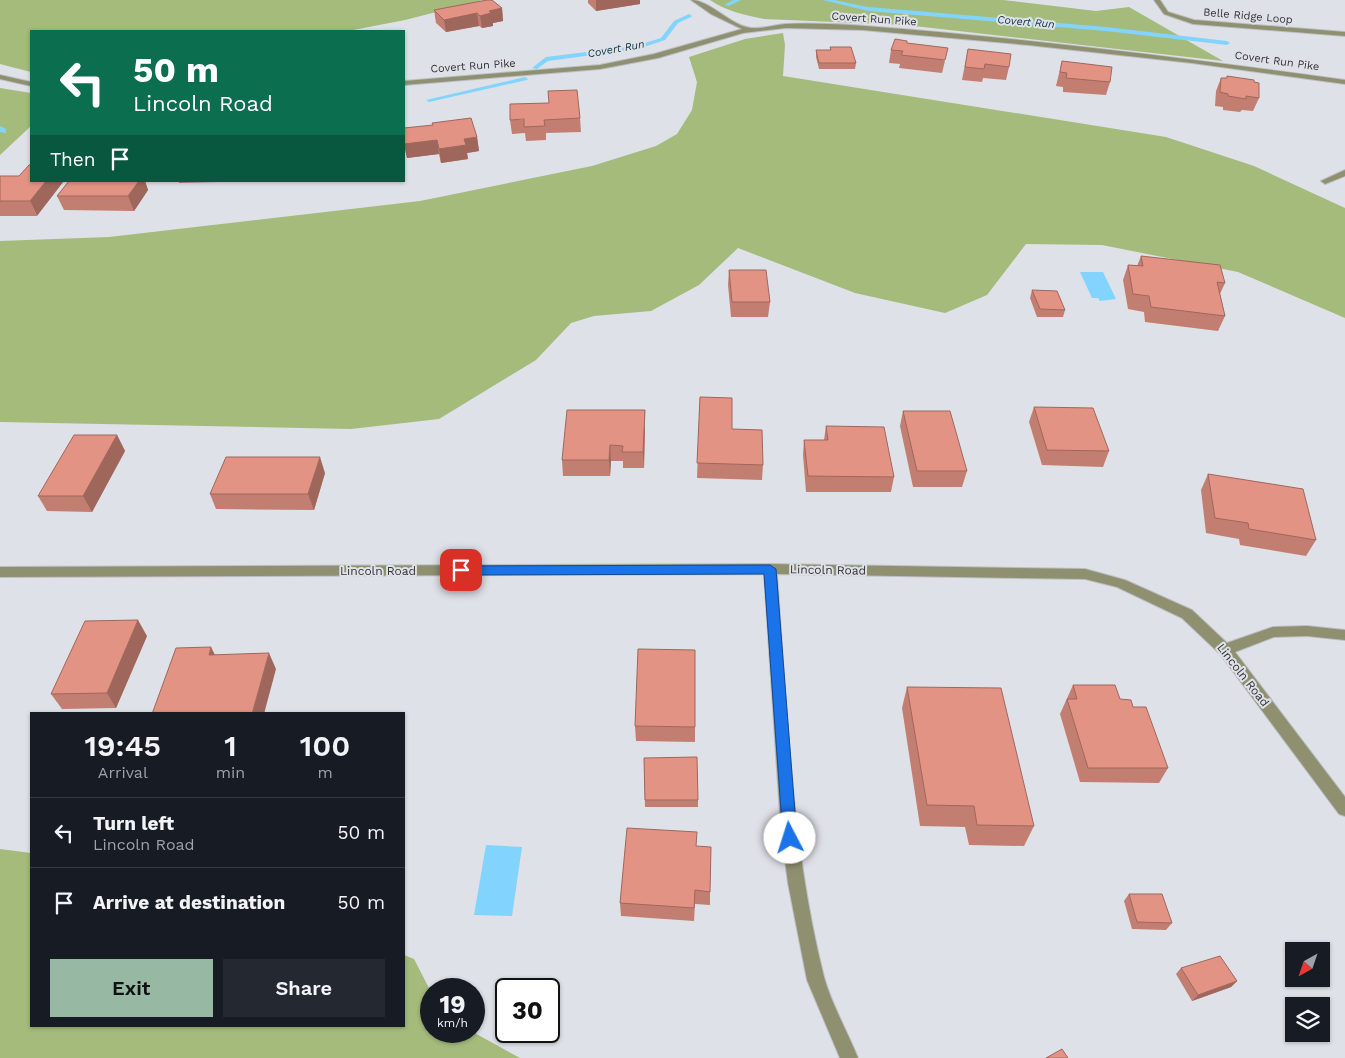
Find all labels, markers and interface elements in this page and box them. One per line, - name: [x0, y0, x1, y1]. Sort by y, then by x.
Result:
- street label: Belle Ridge Loop: [1203, 6, 1293, 26]
- street label: Covert Run Pike: [831, 10, 917, 28]
- water label: Covert Run: [997, 13, 1055, 31]
- water label: Covert Run: [586, 38, 646, 60]
- text: 50 m: [133, 49, 219, 91]
- street label: Covert Run Pike: [1234, 49, 1320, 73]
- icon: left: [50, 50, 115, 115]
- street label: Covert Run Pike: [430, 57, 516, 75]
- text: Lincoln Road: [133, 91, 273, 116]
- icon: arrive: [106, 145, 134, 173]
- text: Then: [50, 148, 96, 171]
- pin: [440, 549, 482, 591]
- icon: arrive: [447, 556, 475, 584]
- street label: Lincoln Road: [790, 562, 866, 578]
- street label: Lincoln Road: [340, 564, 416, 578]
- street label: Lincoln Road: [1214, 641, 1272, 709]
- text: 19:45: [85, 728, 161, 763]
- text: 1: [224, 728, 237, 763]
- text: 100: [300, 728, 350, 763]
- text: Arrival: [98, 763, 148, 782]
- text: min: [216, 763, 245, 782]
- text: m: [317, 763, 333, 782]
- position arrow: [763, 811, 815, 863]
- text: Turn left: [93, 812, 174, 835]
- icon: left: [50, 819, 78, 847]
- text: 50 m: [338, 821, 385, 844]
- text: Lincoln Road: [93, 835, 195, 854]
- icon: arrive: [50, 889, 78, 917]
- text: Arrive at destination: [93, 891, 285, 914]
- text: 50 m: [338, 891, 385, 914]
- north arrow: [1285, 942, 1330, 988]
- map controls: [1285, 942, 1330, 1042]
- button: Exit: [50, 959, 213, 1017]
- button: Share: [223, 959, 385, 1017]
- speed limit sign: 30: [495, 978, 560, 1043]
- text: 19: [439, 990, 466, 1019]
- button: layers: [1285, 997, 1330, 1042]
- text: km/h: [437, 1016, 468, 1030]

